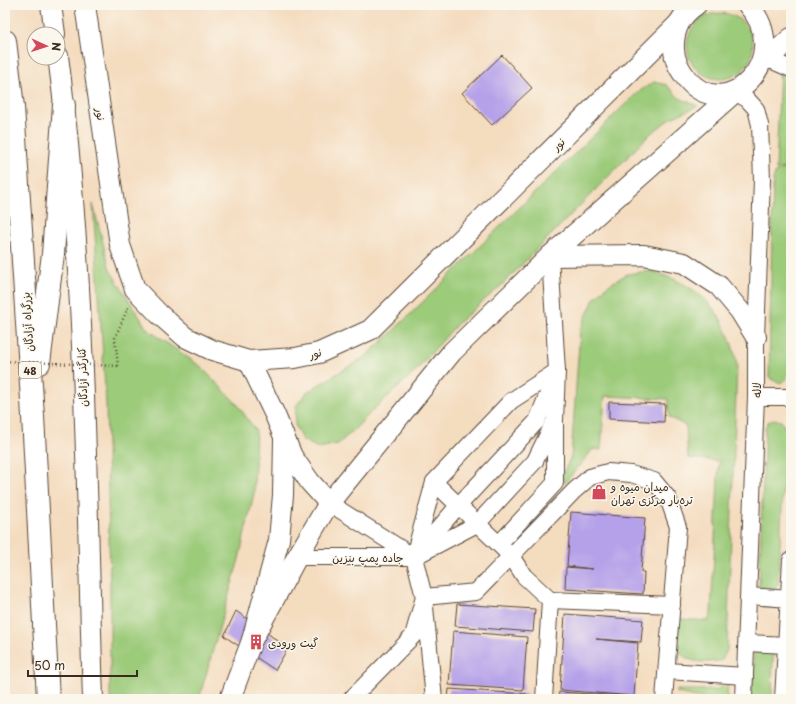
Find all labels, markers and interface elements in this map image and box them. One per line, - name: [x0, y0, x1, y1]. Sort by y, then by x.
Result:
- north arrow: [26, 26, 66, 66]
- text: N: [48, 42, 65, 52]
- street label: نور: [91, 105, 110, 122]
- street label: نور: [547, 133, 569, 155]
- street label: بزرگراه آزادگان: [16, 292, 38, 352]
- street label: نور: [305, 343, 324, 363]
- street label: کنارگذر آزادگان: [72, 347, 92, 407]
- road number: 48: [19, 362, 41, 378]
- street label: لاله: [748, 382, 765, 398]
- place label: میدان میوه و تره‌بار مرکزی تهران: [610, 478, 694, 508]
- shop icon: میدان میوه و تره‌بار مرکزی تهران: [590, 483, 608, 501]
- street label: جاده پمپ بنزین: [332, 549, 404, 566]
- building icon: گیت ورودی: [247, 633, 265, 651]
- place label: گیت ورودی: [268, 634, 318, 651]
- scale bar: [28, 652, 137, 678]
- text: 50 m: [34, 656, 65, 674]

